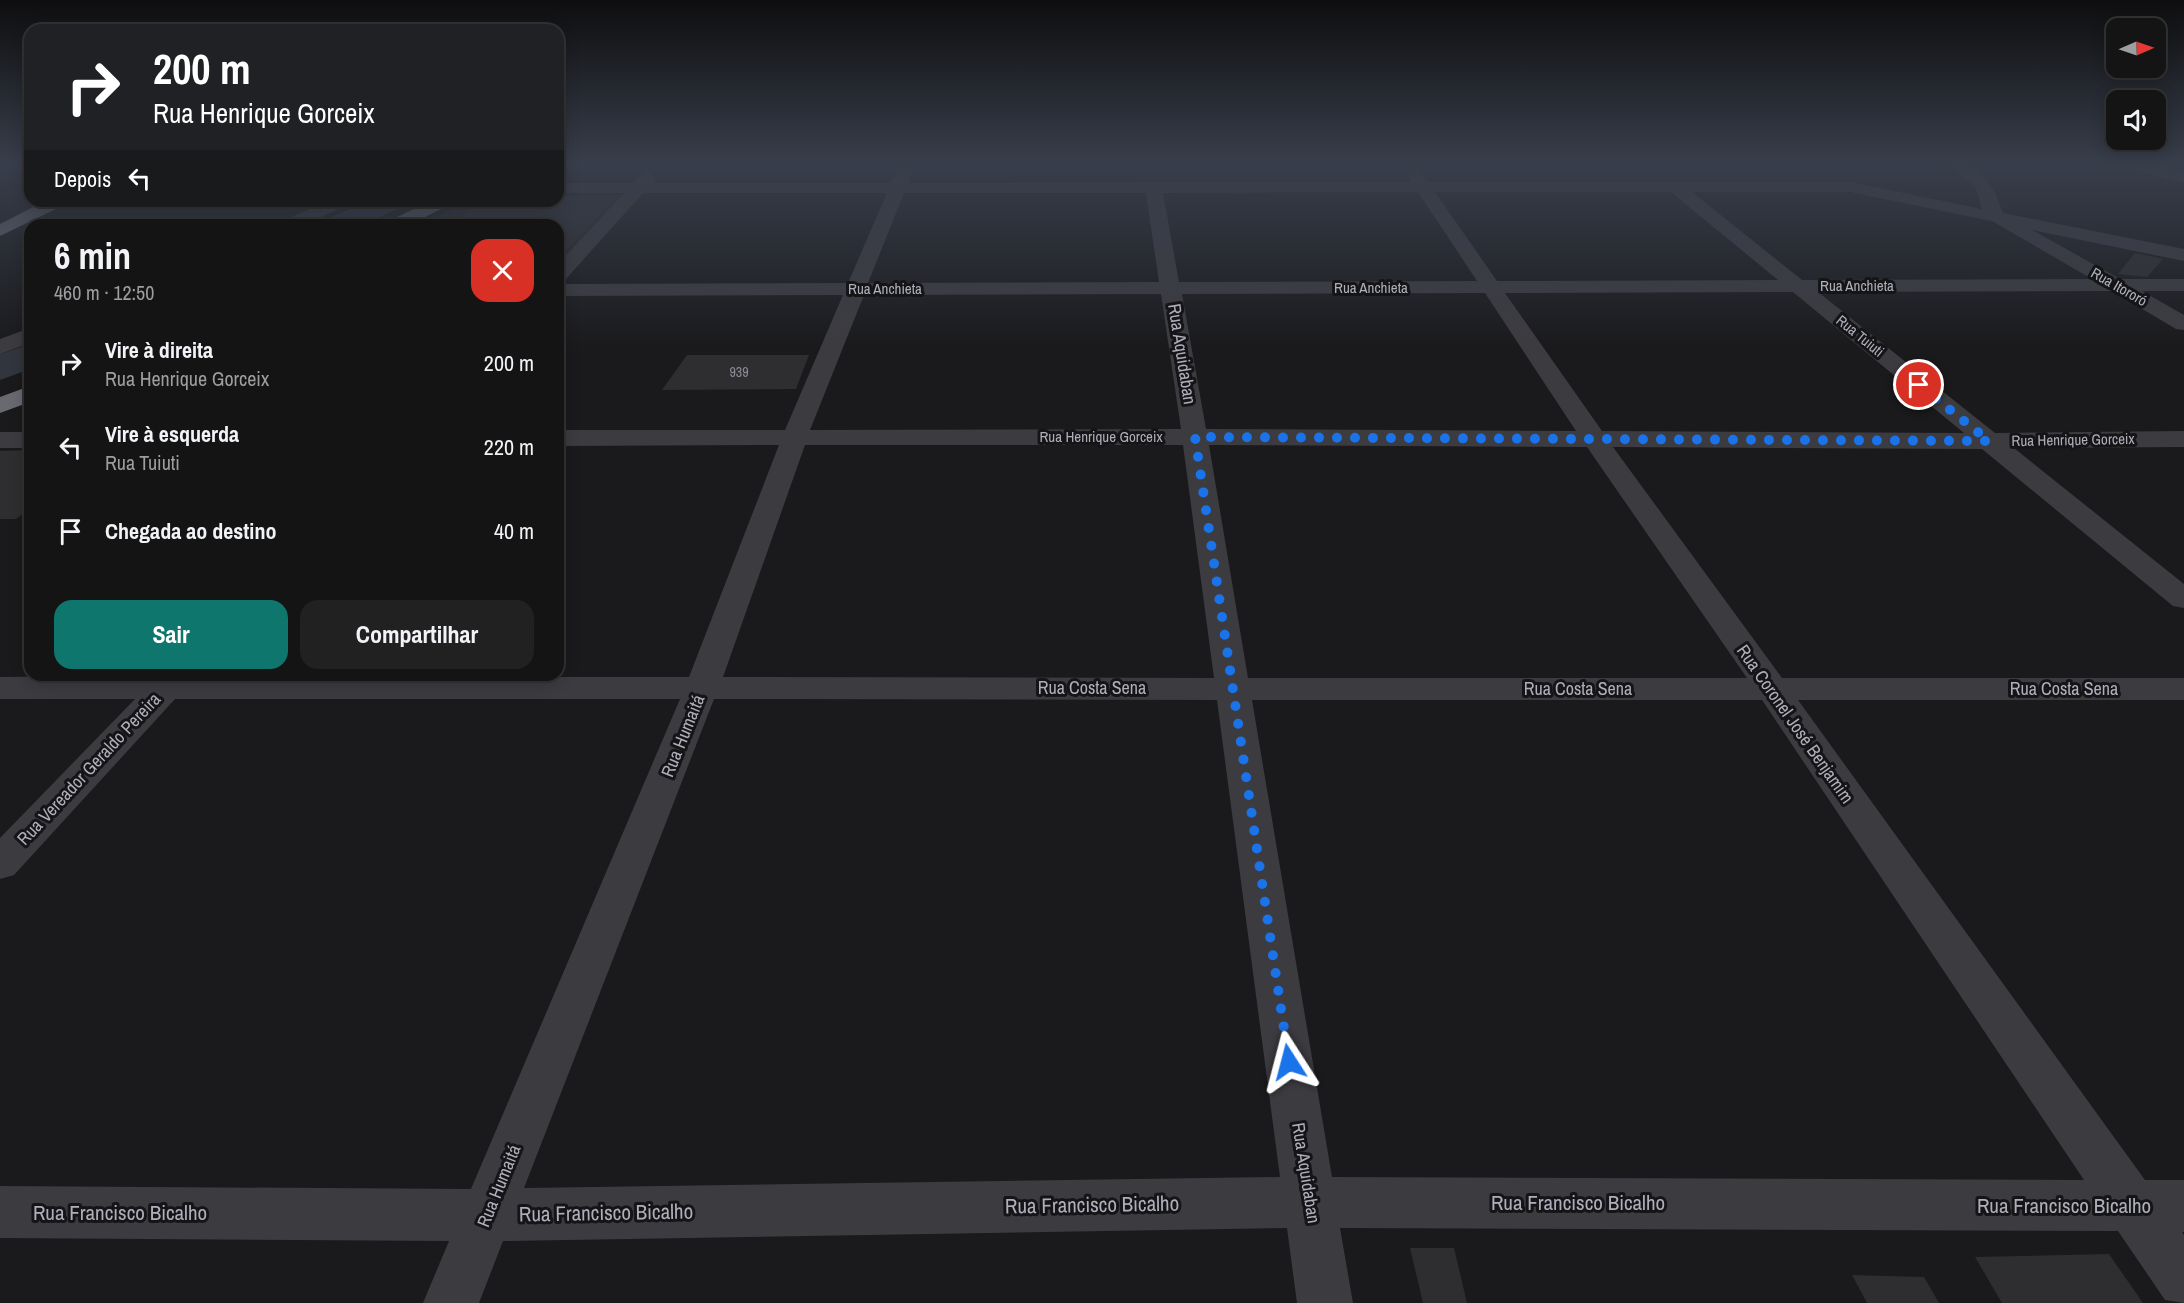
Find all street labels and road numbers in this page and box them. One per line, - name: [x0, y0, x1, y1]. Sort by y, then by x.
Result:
- street label: Rua Itororó: [2087, 262, 2151, 311]
- street label: Rua Anchieta: [1820, 275, 1894, 296]
- street label: Rua Anchieta: [1334, 277, 1408, 298]
- street label: Rua Anchieta: [848, 278, 922, 299]
- street label: Rua Aquidaban: [1162, 302, 1203, 406]
- street label: Rua Tuiuti: [1832, 310, 1889, 361]
- street label: Rua Henrique Gorceix: [1039, 426, 1163, 447]
- street label: Rua Henrique Gorceix: [2011, 428, 2136, 451]
- street label: Rua Coronel José Benjamim: [1731, 639, 1860, 808]
- street label: Rua Costa Sena: [1038, 675, 1146, 700]
- street label: Rua Costa Sena: [1524, 676, 1632, 701]
- street label: Rua Costa Sena: [2010, 676, 2118, 701]
- street label: Rua Vereador Geraldo Pereira: [11, 687, 166, 850]
- street label: Rua Humaitá: [655, 691, 710, 781]
- street label: Rua Aquidaban: [1286, 1121, 1327, 1225]
- street label: Rua Humaitá: [471, 1141, 526, 1231]
- street label: Rua Francisco Bicalho: [1005, 1188, 1179, 1221]
- street label: Rua Francisco Bicalho: [1491, 1188, 1665, 1217]
- street label: Rua Francisco Bicalho: [1977, 1191, 2151, 1220]
- street label: Rua Francisco Bicalho: [519, 1196, 693, 1229]
- street label: Rua Francisco Bicalho: [33, 1198, 207, 1227]

